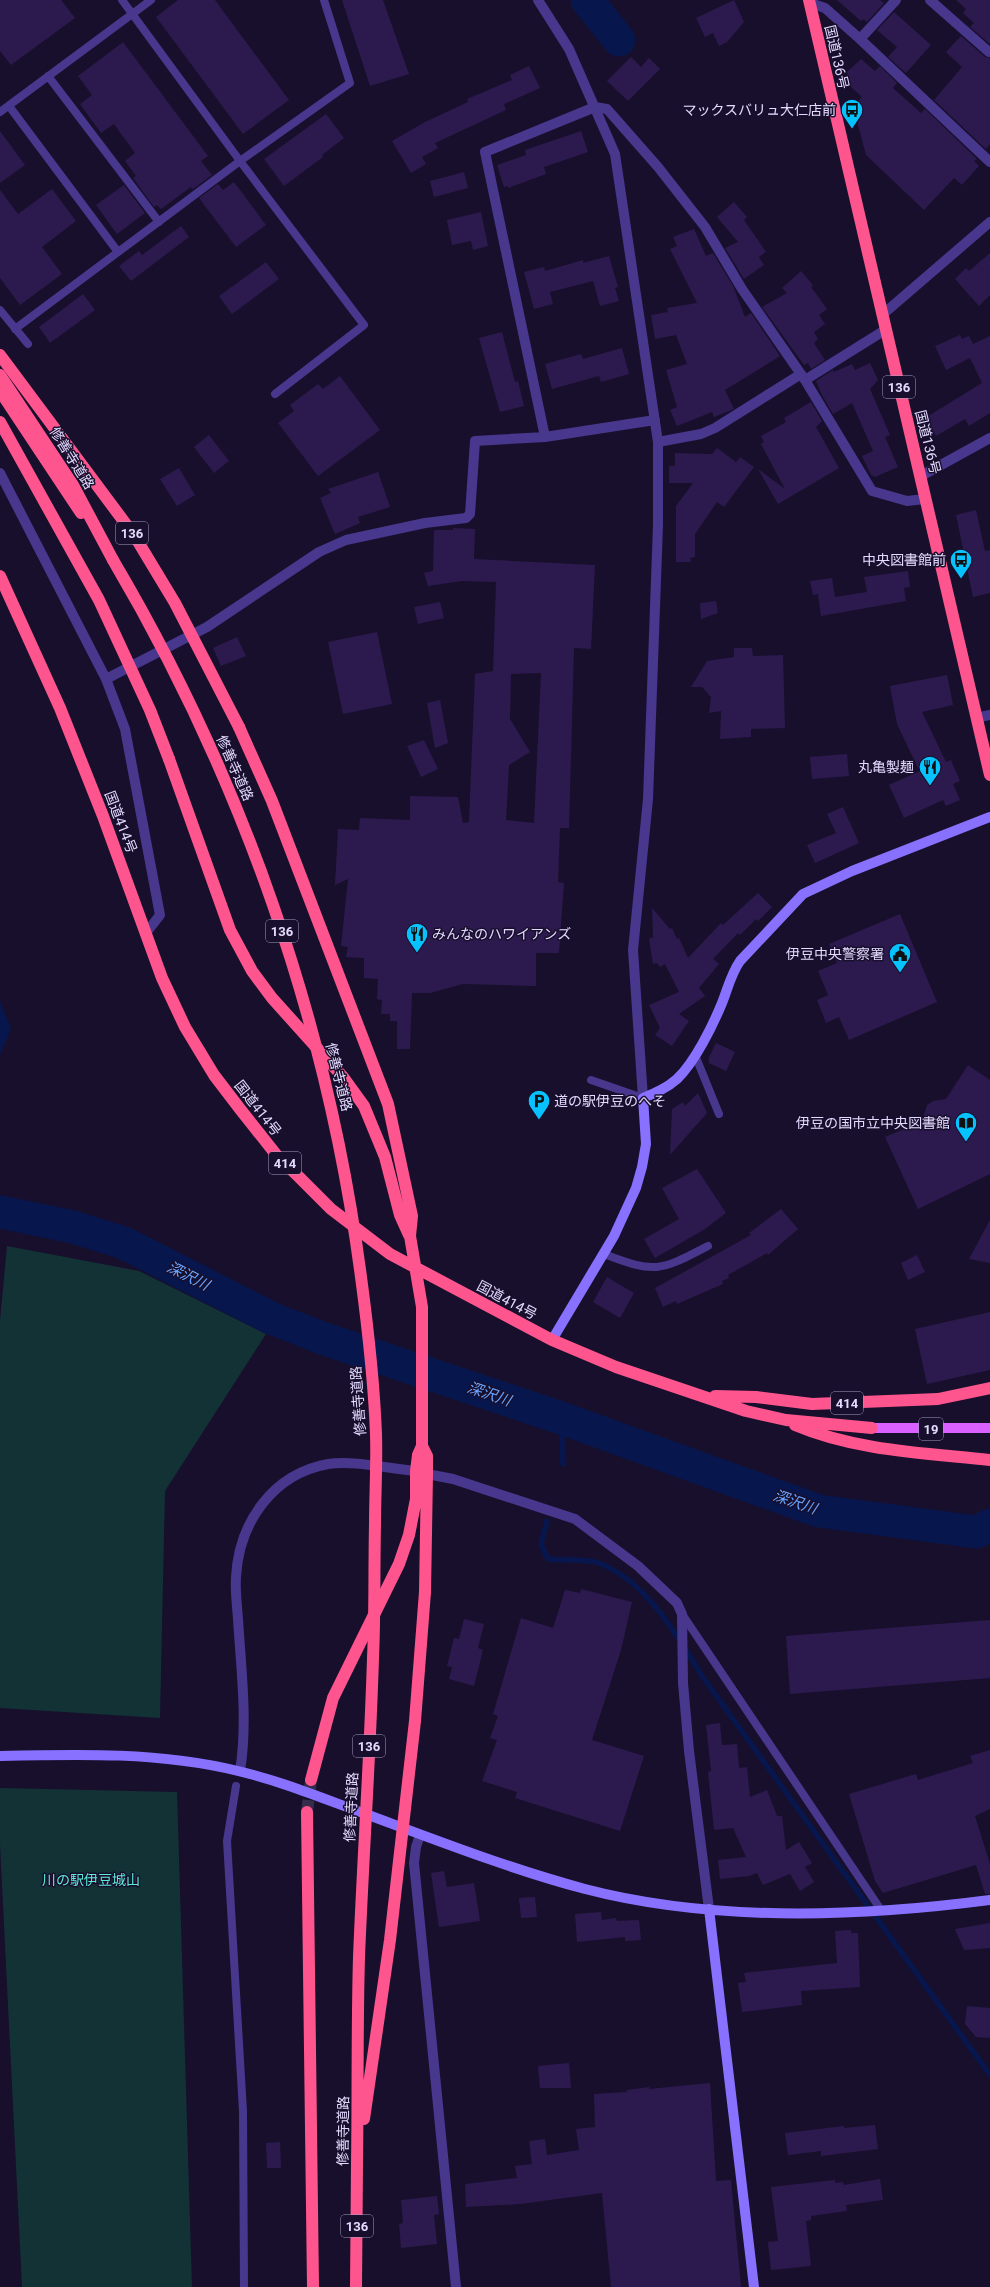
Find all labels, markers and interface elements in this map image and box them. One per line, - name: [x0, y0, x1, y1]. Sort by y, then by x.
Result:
- street label: 国道136号: [822, 23, 852, 91]
- bus stop icon: マックスバリュ大仁店前: [839, 97, 865, 130]
- place label: マックスバリュ大仁店前: [682, 102, 836, 118]
- road number: 136: [883, 376, 915, 398]
- street label: 国道136号: [912, 408, 944, 476]
- street label: 修善寺道路: [47, 424, 97, 492]
- road number: 136: [116, 522, 148, 544]
- bus stop icon: 中央図書館前: [948, 547, 974, 580]
- place label: 中央図書館前: [862, 552, 946, 568]
- street label: 修善寺道路: [213, 733, 257, 803]
- restaurant icon: 丸亀製麺: [917, 754, 943, 787]
- place label: 丸亀製麺: [858, 759, 914, 775]
- street label: 国道414号: [102, 789, 140, 855]
- road number: 136: [266, 920, 298, 942]
- restaurant icon: みんなのハワイアンズ: [404, 921, 430, 954]
- place label: みんなのハワイアンズ: [432, 926, 571, 942]
- public building icon: 伊豆中央警察署: [887, 941, 913, 974]
- place label: 伊豆中央警察署: [786, 946, 884, 962]
- street label: 修善寺道路: [323, 1041, 355, 1113]
- street label: 国道414号: [231, 1077, 285, 1139]
- parking icon: 道の駅伊豆のへそ: [526, 1088, 552, 1121]
- place label: 道の駅伊豆のへそ: [554, 1093, 666, 1109]
- library icon: 伊豆の国市立中央図書館: [953, 1110, 979, 1143]
- place label: 伊豆の国市立中央図書館: [796, 1115, 950, 1131]
- road number: 414: [269, 1152, 301, 1174]
- water label: 深沢川: [164, 1258, 214, 1295]
- street label: 国道414号: [474, 1278, 540, 1322]
- street label: 修善寺道路: [348, 1366, 368, 1436]
- water label: 深沢川: [465, 1378, 515, 1410]
- road number: 414: [831, 1392, 863, 1414]
- road number: 19: [919, 1418, 943, 1440]
- water label: 深沢川: [771, 1486, 821, 1518]
- road number: 136: [353, 1735, 385, 1757]
- street label: 修善寺道路: [341, 1772, 361, 1842]
- park label: 川の駅伊豆城山: [42, 1872, 140, 1888]
- street label: 修善寺道路: [334, 2096, 352, 2166]
- road number: 136: [341, 2215, 373, 2237]

